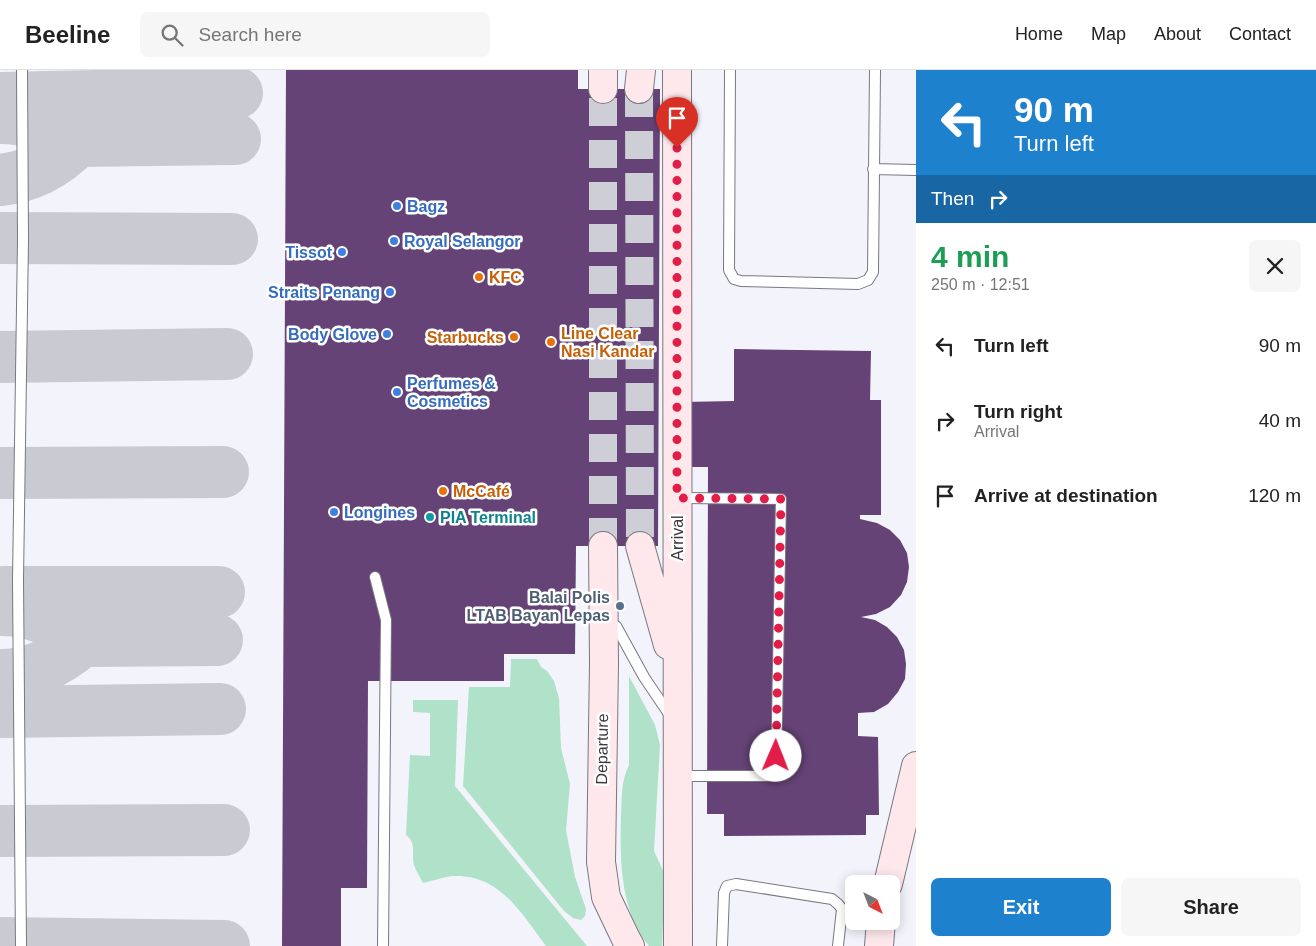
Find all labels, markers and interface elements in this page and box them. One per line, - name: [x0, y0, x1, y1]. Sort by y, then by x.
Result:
- search box: [140, 12, 490, 57]
- text: Beeline: [25, 21, 110, 48]
- icon: search: [158, 21, 186, 49]
- text: Search here: [198, 24, 302, 45]
- text: Home: [1015, 24, 1063, 44]
- text: Map: [1091, 24, 1126, 44]
- text: About: [1154, 24, 1201, 44]
- text: Contact: [1229, 24, 1291, 44]
- icon: left: [931, 90, 996, 155]
- text: 90 m: [1014, 90, 1094, 129]
- pin: [656, 97, 698, 148]
- icon: arrive: [663, 104, 691, 132]
- text: Turn left: [1014, 131, 1094, 156]
- icon: right: [984, 185, 1012, 213]
- text: Then: [931, 188, 974, 209]
- place label: Bagz: [407, 198, 445, 215]
- marker: Bagz: [391, 200, 403, 212]
- place label: Royal Selangor: [404, 233, 520, 250]
- marker: Royal Selangor: [388, 235, 400, 247]
- text: 4 min: [931, 240, 1009, 273]
- button: close: [1249, 240, 1301, 292]
- place label: Tissot: [285, 244, 333, 261]
- marker: Tissot: [336, 246, 348, 258]
- place label: KFC: [489, 269, 522, 286]
- marker: KFC: [473, 271, 485, 283]
- text: 250 m · 12:51: [931, 276, 1030, 293]
- place label: Straits Penang: [268, 284, 380, 301]
- marker: Straits Penang: [384, 286, 396, 298]
- place label: Line Clear Nasi Kandar: [561, 325, 654, 360]
- place label: Body Glove: [288, 326, 377, 343]
- marker: Body Glove: [381, 328, 393, 340]
- place label: Starbucks: [427, 329, 504, 346]
- marker: Starbucks: [508, 331, 520, 343]
- icon: left: [931, 332, 959, 360]
- text: Turn left: [974, 335, 1049, 356]
- text: 90 m: [1259, 335, 1301, 356]
- marker: Line Clear Nasi Kandar: [545, 336, 557, 348]
- place label: Perfumes & Cosmetics: [407, 375, 496, 410]
- marker: Perfumes & Cosmetics: [391, 386, 403, 398]
- text: Turn right: [974, 401, 1062, 422]
- icon: right: [931, 407, 959, 435]
- text: 40 m: [1259, 410, 1301, 431]
- text: Arrival: [974, 423, 1019, 440]
- icon: arrive: [931, 482, 959, 510]
- place label: McCafé: [453, 483, 510, 500]
- marker: McCafé: [437, 485, 449, 497]
- text: Arrive at destination: [974, 485, 1158, 506]
- text: 120 m: [1248, 485, 1301, 506]
- place label: Longines: [344, 504, 415, 521]
- marker: Longines: [328, 506, 340, 518]
- place label: PIA Terminal: [440, 509, 536, 526]
- marker: PIA Terminal: [424, 511, 436, 523]
- street label: Arrival: [669, 515, 686, 561]
- place label: Balai Polis LTAB Bayan Lepas: [467, 589, 610, 624]
- marker: Balai Polis LTAB Bayan Lepas: [614, 600, 626, 612]
- street label: Departure: [593, 713, 611, 785]
- position arrow: [749, 729, 801, 781]
- north arrow: [845, 875, 900, 930]
- map controls: [845, 875, 900, 930]
- button: Exit: [931, 878, 1111, 936]
- button: Share: [1121, 878, 1301, 936]

